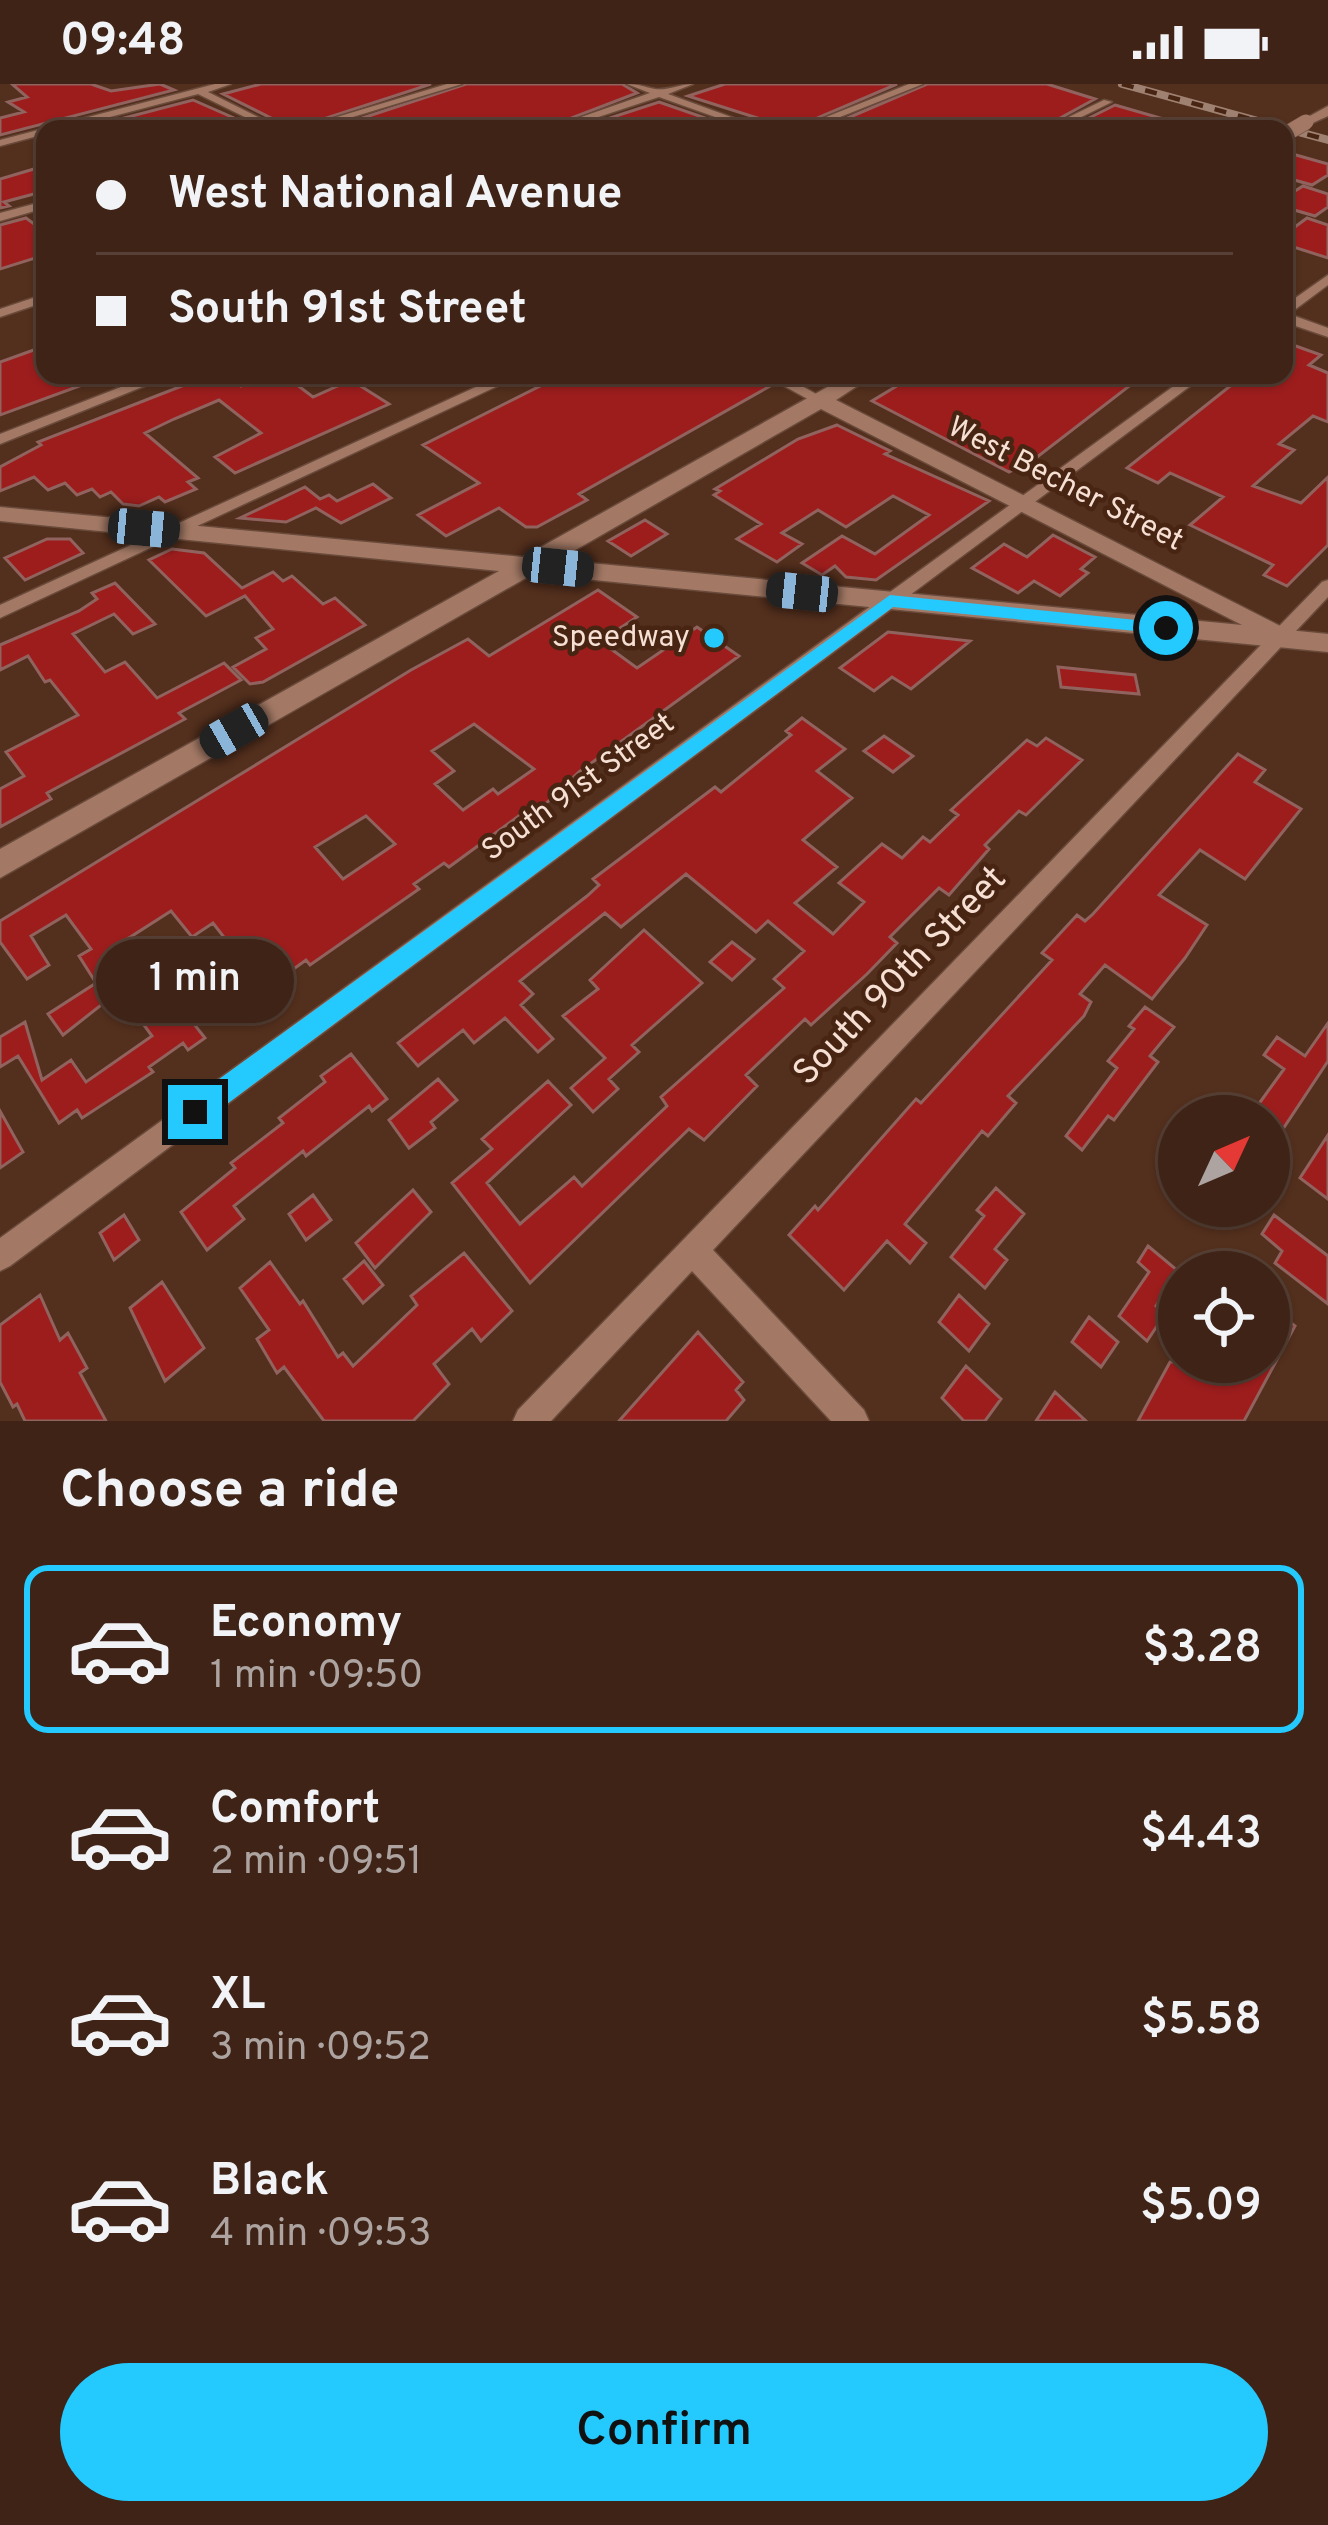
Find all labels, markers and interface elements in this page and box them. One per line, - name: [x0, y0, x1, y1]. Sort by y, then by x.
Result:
- text: 09:48: [60, 14, 185, 71]
- text: West National Avenue: [168, 167, 622, 224]
- text: South 91st Street: [168, 282, 527, 339]
- street label: West Becher Street: [941, 410, 1189, 560]
- car: [107, 507, 181, 549]
- car: [520, 545, 596, 589]
- car: [764, 570, 840, 614]
- route start: [1139, 601, 1193, 655]
- place label: Speedway: [552, 620, 690, 657]
- marker: Speedway: [701, 625, 727, 651]
- car: [194, 697, 274, 765]
- street label: South 91st Street: [475, 706, 683, 870]
- street label: South 90th Street: [784, 857, 1018, 1097]
- callout: 1 min: [96, 938, 294, 1022]
- text: 1 min: [149, 956, 241, 1005]
- route end: [168, 1085, 222, 1139]
- north arrow: [1158, 1095, 1290, 1227]
- map controls: [1158, 1095, 1290, 1383]
- button: locate: [1158, 1251, 1290, 1383]
- text: Choose a ride: [60, 1458, 400, 1527]
- icon: car: [66, 1595, 174, 1703]
- text: Economy: [210, 1596, 402, 1653]
- text: $3.28: [1143, 1621, 1262, 1678]
- text: 1 min · 09:50: [210, 1653, 423, 1702]
- icon: car: [66, 1781, 174, 1889]
- text: Comfort: [210, 1782, 380, 1839]
- text: $4.43: [1140, 1807, 1262, 1864]
- text: 2 min · 09:51: [210, 1839, 422, 1888]
- icon: car: [66, 1967, 174, 2075]
- text: XL: [210, 1968, 265, 2025]
- text: $5.58: [1141, 1993, 1262, 2050]
- text: 3 min · 09:52: [210, 2025, 431, 2074]
- icon: car: [66, 2153, 174, 2261]
- text: Black: [210, 2154, 329, 2211]
- text: $5.09: [1140, 2179, 1262, 2236]
- text: 4 min · 09:53: [210, 2211, 431, 2260]
- button: Confirm: [60, 2363, 1268, 2501]

